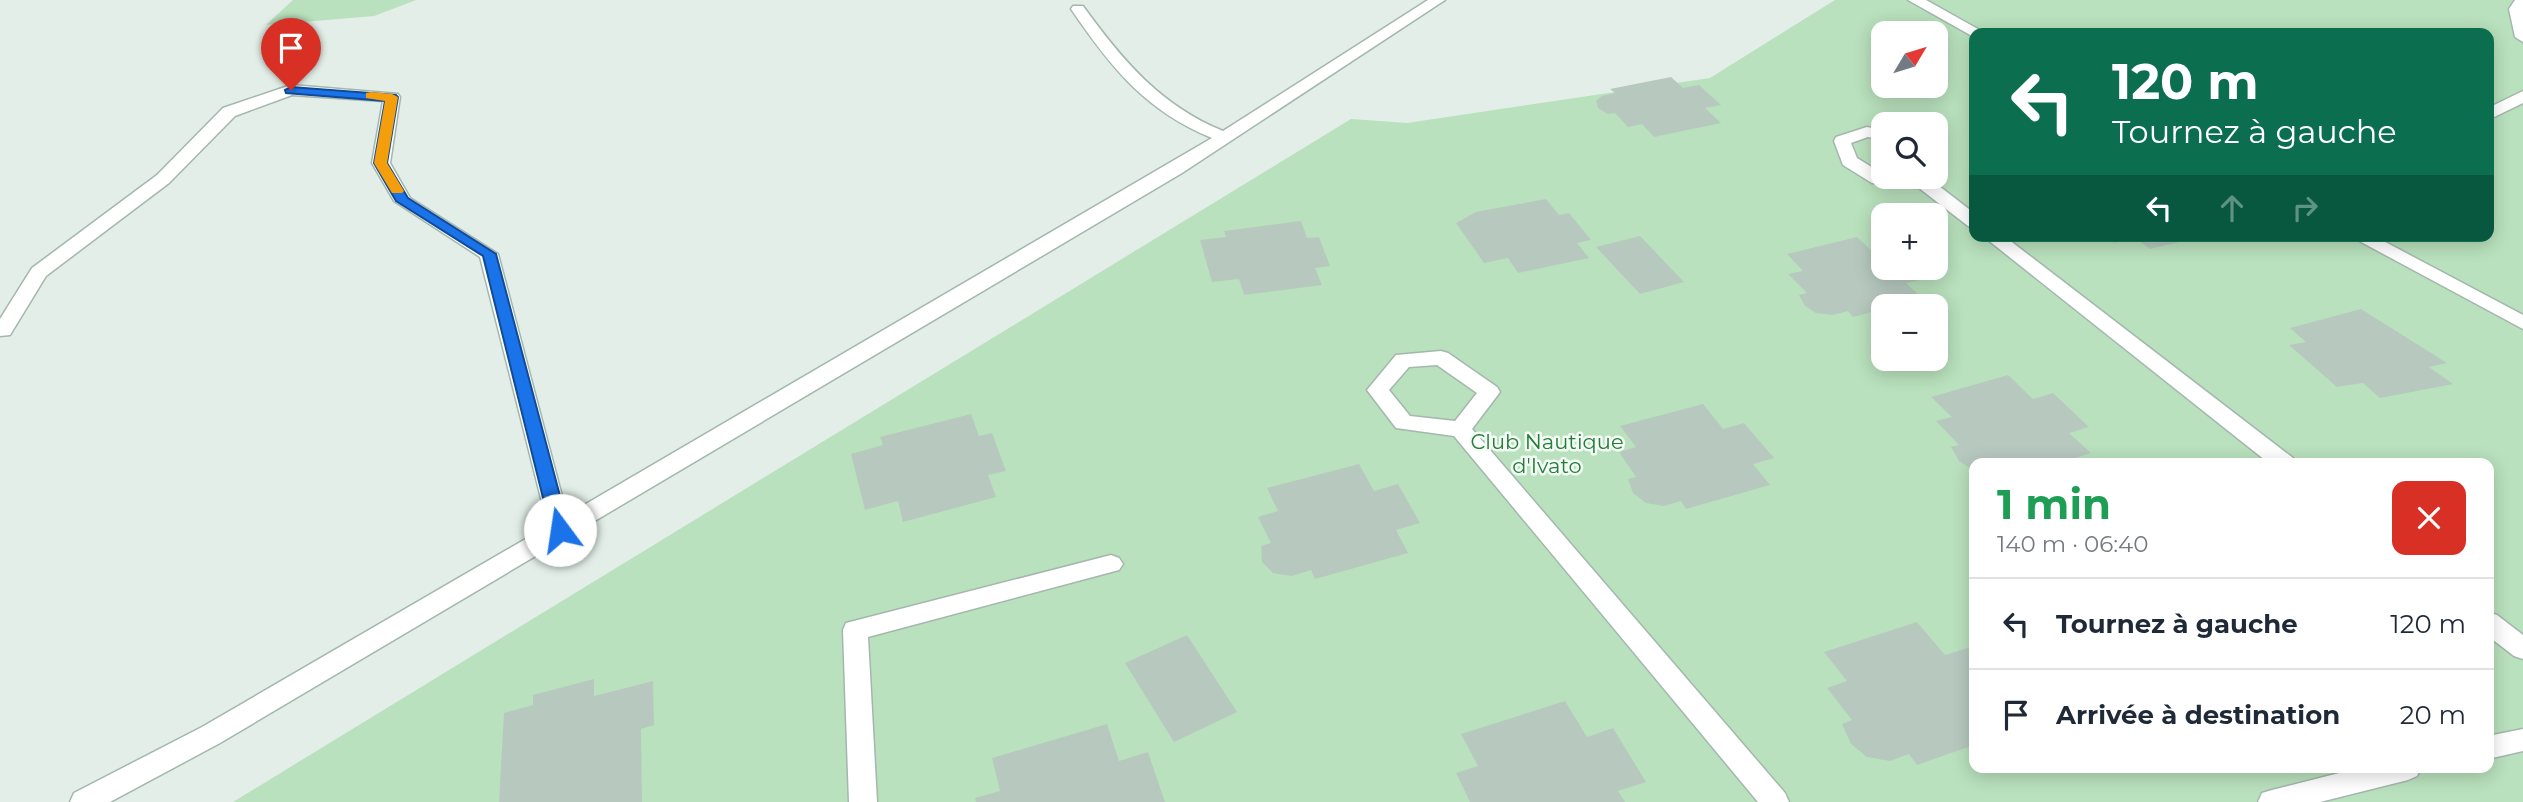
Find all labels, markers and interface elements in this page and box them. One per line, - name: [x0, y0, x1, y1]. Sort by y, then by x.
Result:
- pin: [261, 18, 321, 90]
- north arrow: [1871, 21, 1948, 98]
- map controls: [1871, 21, 1948, 371]
- icon: arrive: [272, 29, 310, 67]
- text: 120 m: [2112, 52, 2259, 111]
- icon: left: [1997, 56, 2088, 147]
- button: search: [1871, 112, 1948, 189]
- text: Tournez à gauche: [2112, 112, 2397, 151]
- icon: left: [2140, 189, 2178, 227]
- icon: ahead: [2213, 189, 2251, 227]
- icon: right: [2286, 189, 2324, 227]
- button: +: [1871, 203, 1948, 280]
- button: −: [1871, 294, 1948, 371]
- park label: Club Nautique d'Ivato: [1470, 429, 1624, 478]
- text: 1 min: [1997, 478, 2111, 530]
- button: close: [2392, 481, 2466, 555]
- position arrow: [523, 493, 597, 567]
- text: 140 m · 06:40: [1997, 530, 2149, 558]
- icon: left: [1997, 605, 2035, 643]
- text: Tournez à gauche: [2056, 608, 2298, 640]
- text: 120 m: [2390, 608, 2466, 640]
- icon: arrive: [1997, 696, 2035, 734]
- text: Arrivée à destination: [2056, 699, 2340, 731]
- text: 20 m: [2400, 699, 2466, 731]

